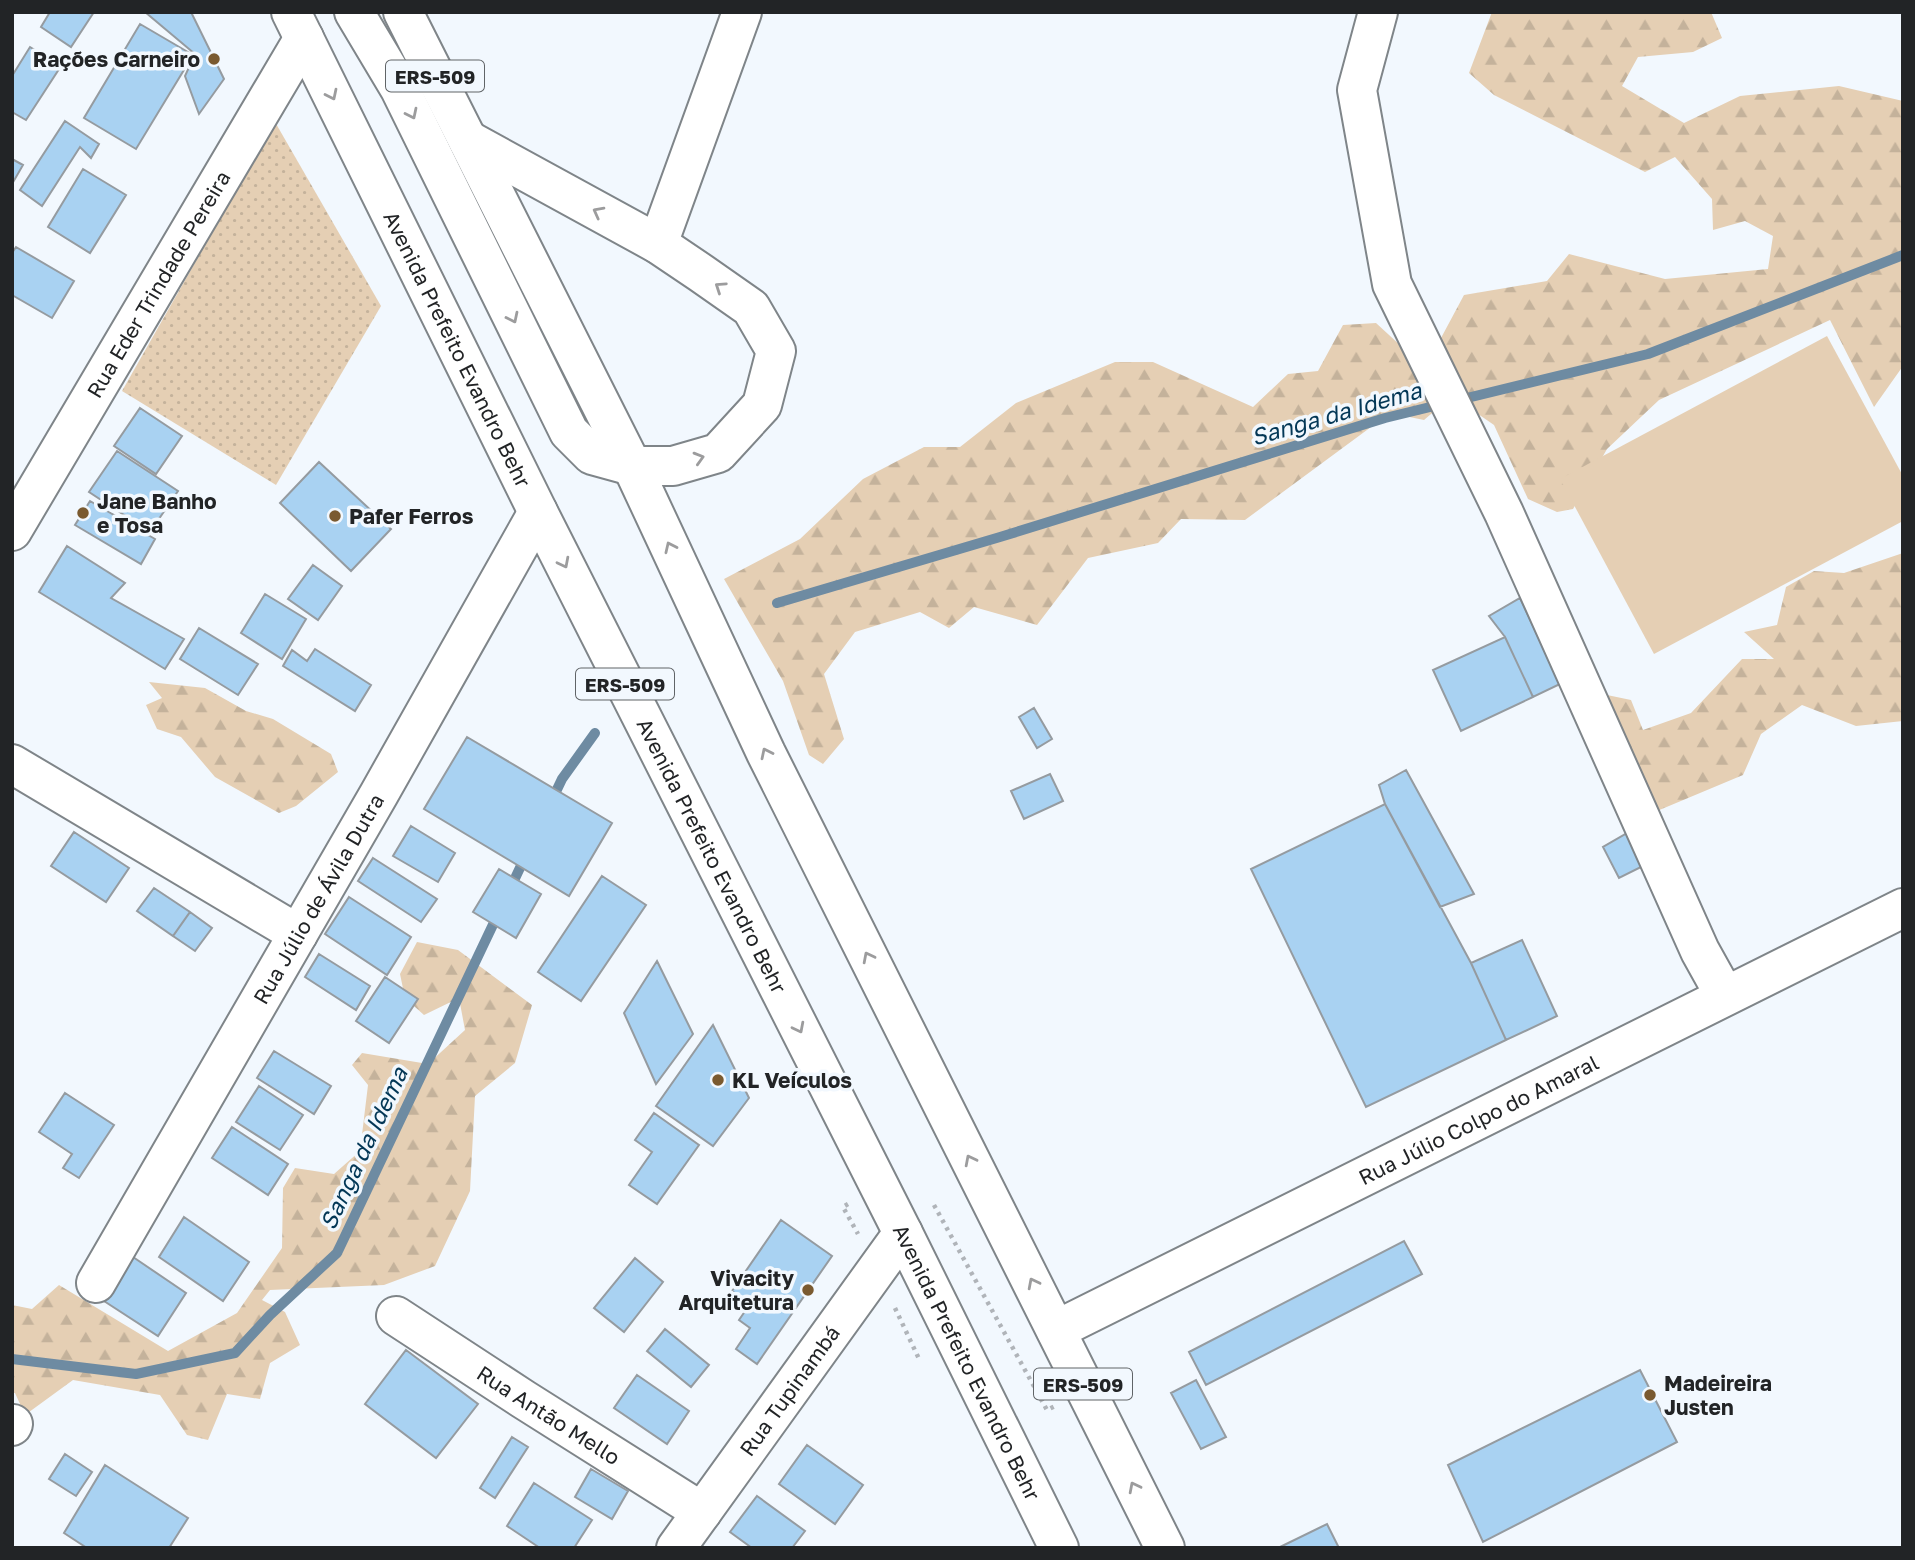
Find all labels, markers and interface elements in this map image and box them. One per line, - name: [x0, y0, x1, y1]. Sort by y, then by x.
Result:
- place label: Rações Carneiro: [33, 46, 200, 72]
- marker: Rações Carneiro: [206, 51, 222, 67]
- road number: ERS-509: [386, 60, 484, 92]
- one-way arrow: [324, 88, 338, 100]
- one-way arrow: [404, 107, 418, 119]
- street label: Rua Eder Trindade Pereira: [81, 166, 236, 402]
- street label: Avenida Prefeito Evandro Behr: [378, 207, 537, 492]
- one-way arrow: [592, 207, 605, 220]
- one-way arrow: [715, 282, 728, 295]
- one-way arrow: [504, 311, 518, 323]
- water label: Sanga da Idema: [1248, 375, 1425, 451]
- one-way arrow: [693, 452, 705, 467]
- place label: Jane Banho e Tosa: [97, 488, 217, 538]
- place label: Pafer Ferros: [349, 503, 474, 529]
- marker: Jane Banho e Tosa: [75, 505, 91, 521]
- marker: Pafer Ferros: [327, 508, 343, 524]
- one-way arrow: [664, 542, 678, 554]
- one-way arrow: [555, 555, 569, 568]
- road number: ERS-509: [576, 668, 674, 699]
- street label: Avenida Prefeito Evandro Behr: [632, 714, 793, 998]
- one-way arrow: [761, 748, 775, 760]
- street label: Rua Júlio de Ávila Dutra: [247, 789, 389, 1008]
- one-way arrow: [863, 952, 877, 964]
- one-way arrow: [791, 1021, 805, 1033]
- street label: Rua Júlio Colpo do Amaral: [1354, 1049, 1603, 1190]
- water label: Sanga da Idema: [313, 1062, 413, 1234]
- place label: KL Veículos: [732, 1067, 852, 1093]
- marker: KL Veículos: [710, 1072, 726, 1088]
- one-way arrow: [965, 1155, 979, 1167]
- street label: Avenida Prefeito Evandro Behr: [888, 1220, 1046, 1505]
- place label: Vivacity Arquitetura: [678, 1265, 794, 1315]
- one-way arrow: [1027, 1278, 1041, 1290]
- marker: Vivacity Arquitetura: [800, 1282, 816, 1298]
- street label: Rua Tupinambá: [734, 1320, 845, 1461]
- street label: Rua Antão Mello: [472, 1360, 625, 1470]
- road number: ERS-509: [1034, 1368, 1132, 1400]
- place label: Madeireira Justen: [1664, 1370, 1772, 1420]
- marker: Madeireira Justen: [1642, 1387, 1658, 1403]
- one-way arrow: [1129, 1482, 1143, 1494]

